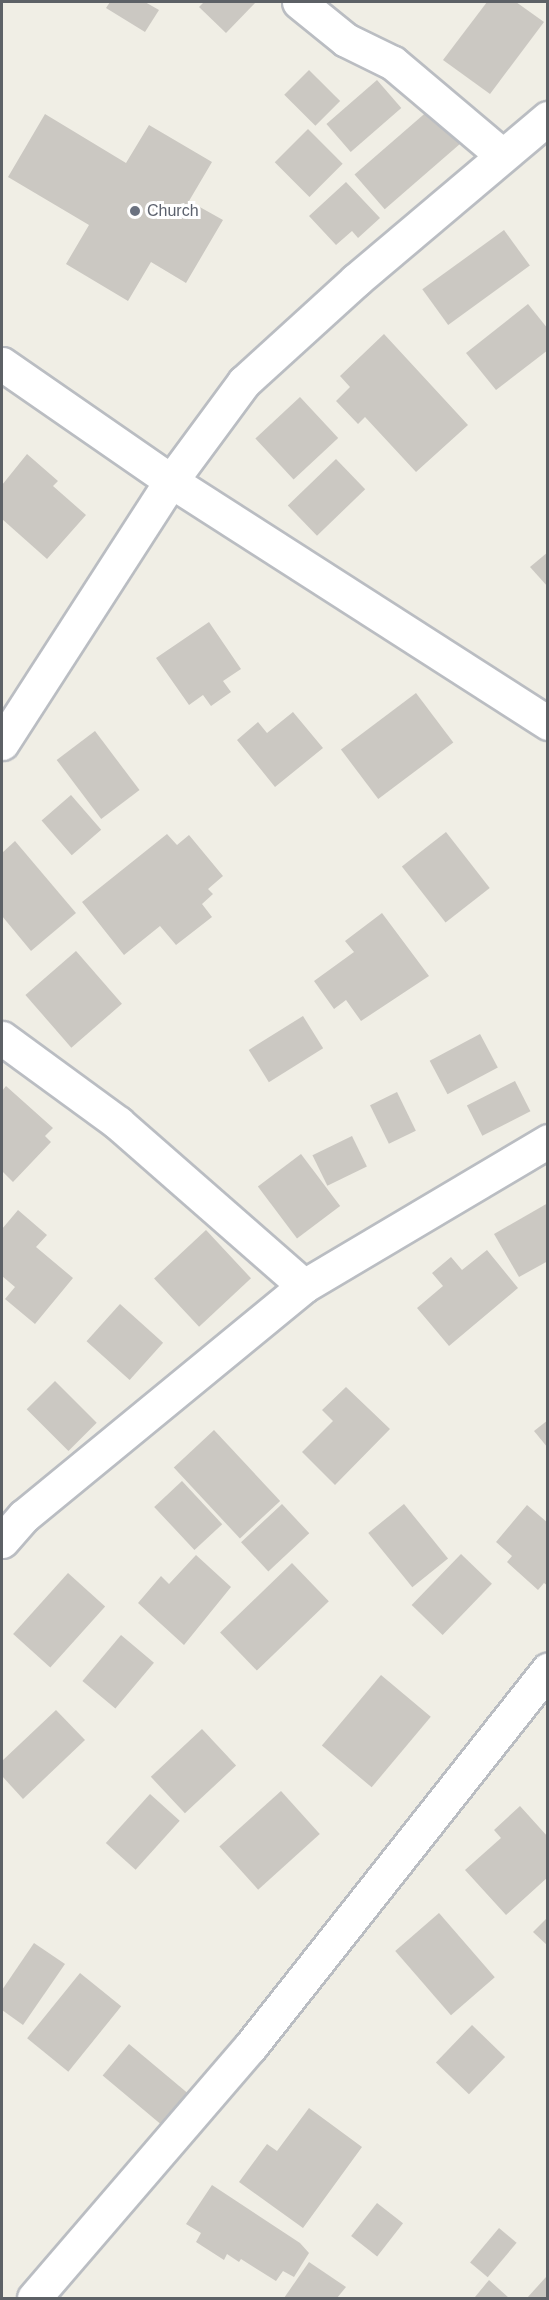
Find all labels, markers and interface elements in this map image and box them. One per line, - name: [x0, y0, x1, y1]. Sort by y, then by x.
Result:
- place label: Church: [147, 201, 199, 221]
- marker: Church: [128, 204, 142, 218]

